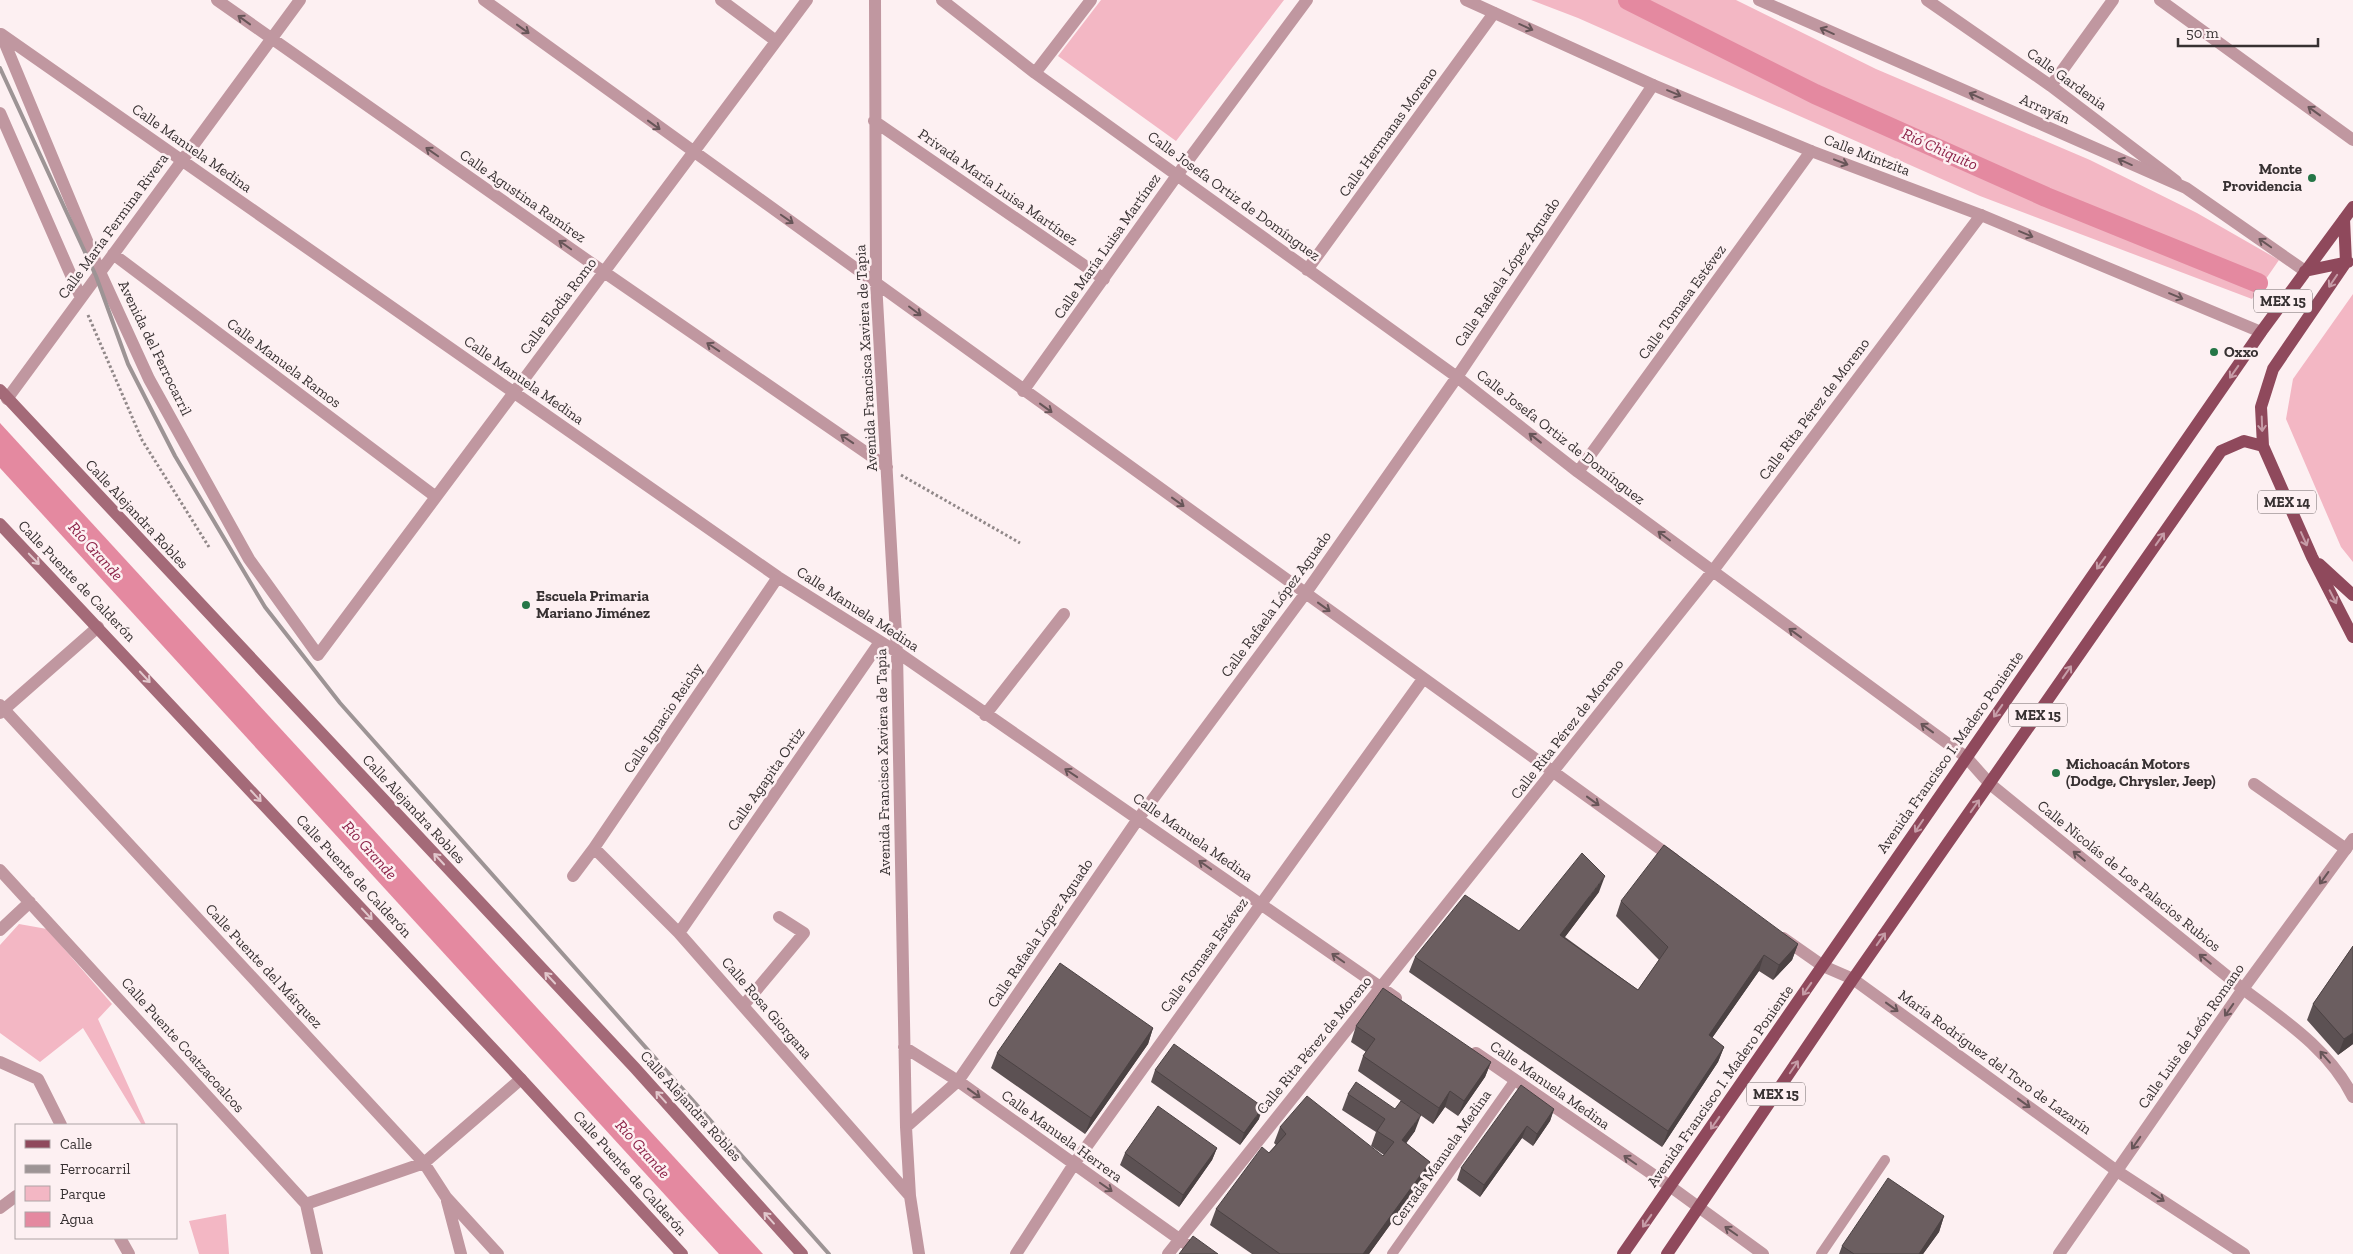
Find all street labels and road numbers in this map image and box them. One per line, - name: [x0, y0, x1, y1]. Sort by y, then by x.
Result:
- street label: Calle Gardenia: [2023, 44, 2111, 114]
- street label: Calle Hermanas Moreno: [1335, 63, 1441, 200]
- street label: Arrayán: [2017, 90, 2073, 128]
- street label: Calle Manuela Medina: [128, 100, 256, 196]
- street label: Privada María Luisa Martínez: [915, 125, 1081, 249]
- street label: Calle Josefa Ortiz de Domínguez: [1144, 127, 1324, 265]
- street label: Calle Mintzita: [1821, 130, 1913, 180]
- street label: Calle Agustina Ramírez: [456, 145, 590, 247]
- street label: Calle María Fermina Rivera: [54, 150, 172, 302]
- street label: Calle María Luisa Martínez: [1050, 170, 1164, 322]
- street label: Calle Rafaela López Aguado: [1450, 194, 1564, 350]
- street label: Calle Tomasa Estévez: [1634, 241, 1730, 363]
- street label: Avenida Francisca Xaviera de Tapia: [851, 244, 881, 472]
- street label: Calle Elodia Romo: [516, 254, 600, 358]
- street label: Avenida del Ferrocarril: [114, 277, 196, 419]
- road number: MEX 15: [2254, 290, 2312, 312]
- street label: Calle Manuela Ramos: [223, 314, 345, 412]
- street label: Calle Manuela Medina: [460, 332, 588, 428]
- street label: Calle Rita Pérez de Moreno: [1755, 334, 1873, 483]
- street label: Calle Josefa Ortiz de Domínguez: [1473, 366, 1649, 508]
- street label: Calle Alejandra Robles: [82, 456, 192, 572]
- road number: MEX 14: [2258, 491, 2316, 514]
- street label: Calle Puente de Calderón: [14, 517, 140, 646]
- street label: Calle Rafaela López Aguado: [1217, 527, 1335, 680]
- street label: Calle Manuela Medina: [793, 563, 923, 655]
- street label: Avenida Francisco I. Madero Poniente: [1873, 647, 2027, 857]
- street label: Avenida Francisca Xaviera de Tapia: [872, 648, 894, 876]
- street label: Calle Rita Pérez de Moreno: [1507, 655, 1628, 803]
- street label: Calle Ignacio Reichy: [619, 659, 707, 777]
- road number: MEX 15: [2009, 704, 2067, 726]
- street label: Calle Agapita Ortiz: [723, 724, 809, 834]
- street label: Calle Alejandra Robles: [359, 751, 469, 867]
- street label: Calle Manuela Medina: [1129, 789, 1257, 885]
- street label: Calle Nicolás de Los Palacios Rubios: [2034, 796, 2224, 956]
- street label: Calle Puente de Calderón: [292, 811, 416, 942]
- street label: Calle Rafaela López Aguado: [983, 855, 1097, 1011]
- street label: Calle Tomasa Estévez: [1156, 894, 1252, 1016]
- street label: Calle Puente del Márquez: [202, 900, 326, 1032]
- street label: Calle Rosa Giorgana: [718, 953, 816, 1063]
- street label: Calle Luis de León Romano: [2134, 960, 2248, 1112]
- street label: Calle Rita Pérez de Moreno: [1253, 972, 1376, 1118]
- street label: Calle Puente Coatzacoalcos: [118, 974, 248, 1116]
- street label: Avenida Francisco I. Madero Poniente: [1643, 981, 1797, 1191]
- street label: María Rodríguez del Toro de Lazarín: [1895, 986, 2095, 1138]
- street label: Calle Manuela Medina: [1486, 1037, 1614, 1133]
- street label: Calle Alejandra Robles: [637, 1047, 745, 1165]
- road number: MEX 15: [1747, 1082, 1805, 1106]
- street label: Calle Manuela Herrera: [998, 1086, 1126, 1186]
- street label: Cerrada Manuela Medina: [1387, 1086, 1495, 1230]
- street label: Calle Puente de Calderón: [569, 1107, 691, 1239]

